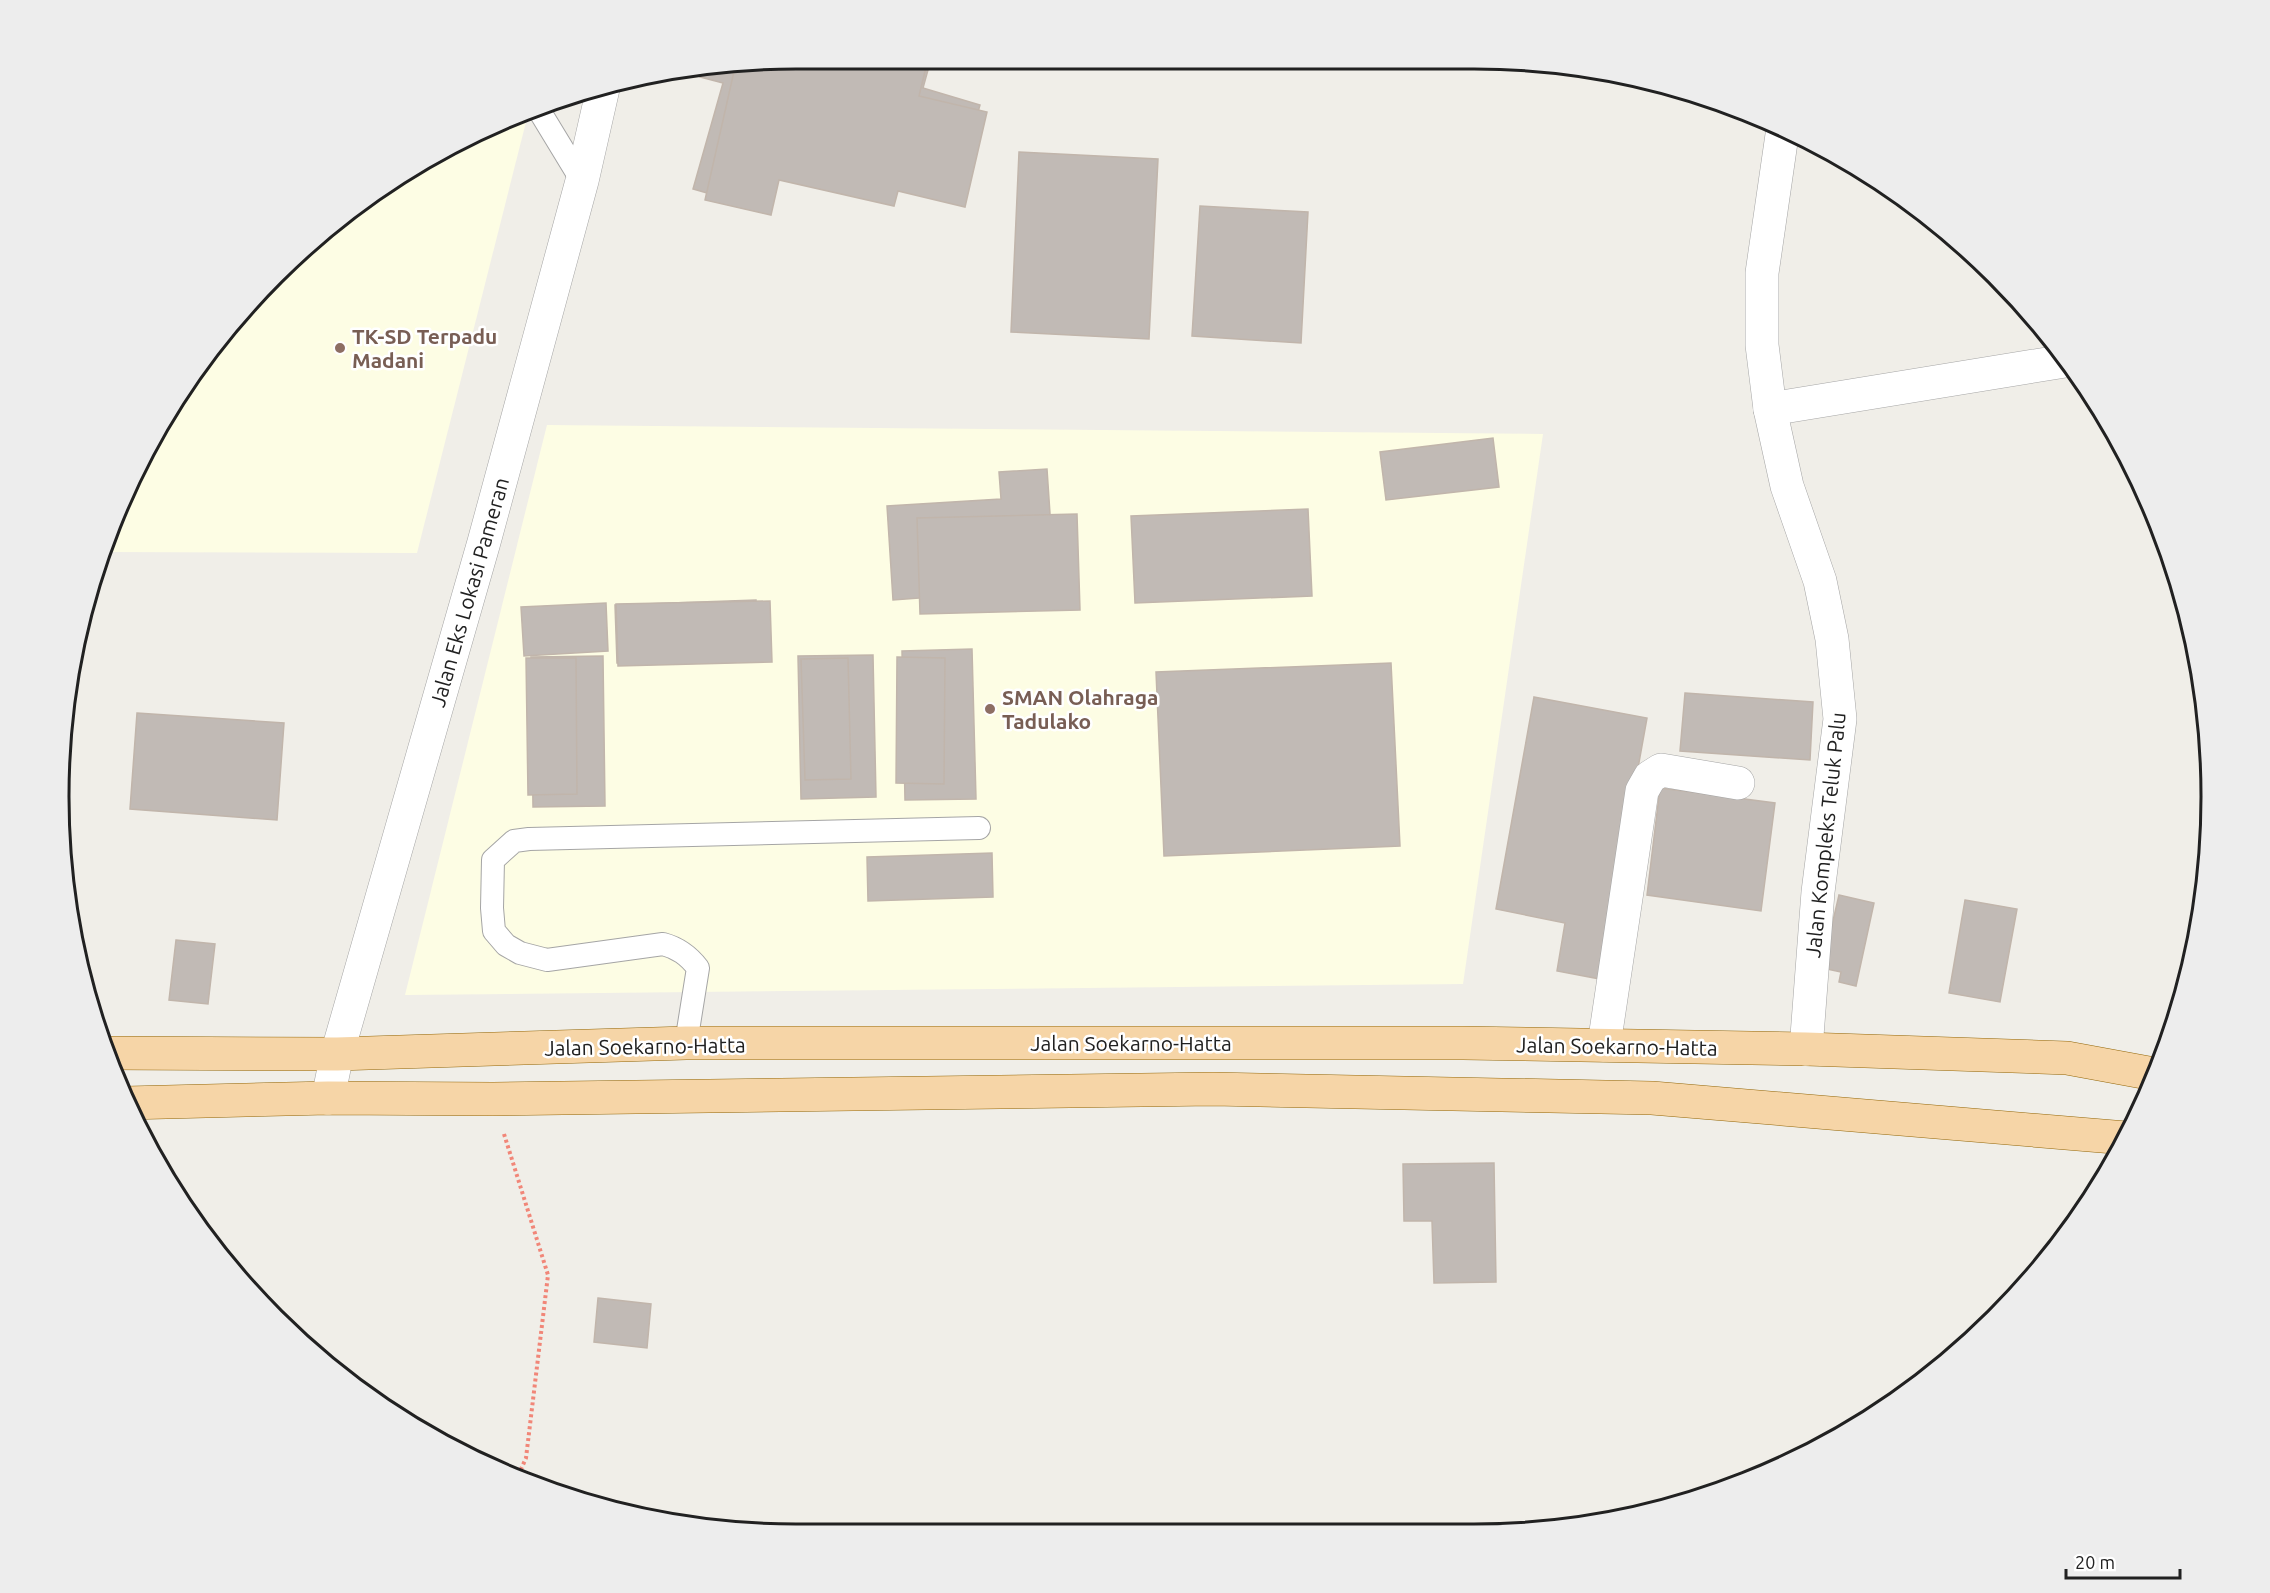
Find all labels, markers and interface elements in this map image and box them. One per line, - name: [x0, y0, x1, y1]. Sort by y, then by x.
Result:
- place label: TK-SD Terpadu Madani: [352, 324, 497, 372]
- marker: TK-SD Terpadu Madani: [333, 341, 347, 355]
- street label: Jalan Eks Lokasi Pameran: [425, 475, 513, 709]
- place label: SMAN Olahraga Tadulako: [1002, 685, 1159, 733]
- marker: SMAN Olahraga Tadulako: [983, 702, 997, 716]
- street label: Jalan Kompleks Teluk Palu: [1800, 711, 1850, 959]
- street label: Jalan Soekarno-Hatta: [1030, 1031, 1232, 1055]
- street label: Jalan Soekarno-Hatta: [544, 1032, 746, 1060]
- street label: Jalan Soekarno-Hatta: [1516, 1032, 1718, 1060]
- scale bar: [2066, 1542, 2180, 1580]
- text: 20 m: [2075, 1552, 2115, 1572]

